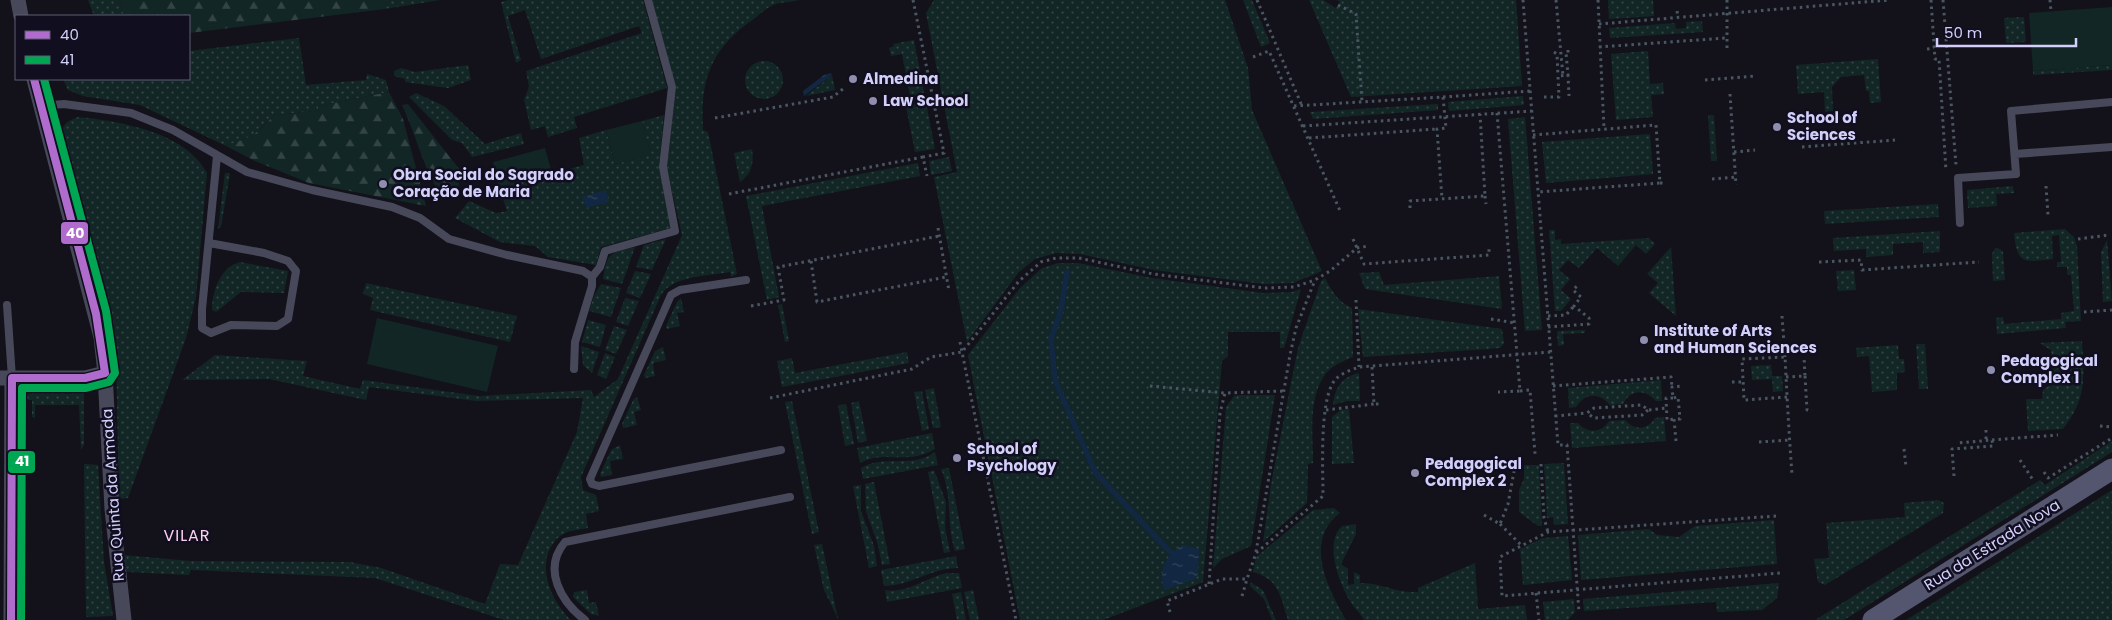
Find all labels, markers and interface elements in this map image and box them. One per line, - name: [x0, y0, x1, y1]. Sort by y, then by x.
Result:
- legend: [15, 15, 190, 80]
- scale bar: [1937, 15, 2076, 47]
- text: 50 m: [1944, 22, 1982, 43]
- text: 40: [60, 24, 79, 45]
- text: 41: [60, 49, 74, 70]
- place label: Almedina: [863, 68, 939, 89]
- marker: Almedina: [847, 73, 859, 85]
- place label: Law School: [883, 90, 968, 111]
- marker: Law School: [867, 95, 879, 107]
- place label: School of Sciences: [1787, 107, 1858, 145]
- marker: School of Sciences: [1771, 121, 1783, 133]
- place label: Obra Social do Sagrado Coração de Maria: [393, 164, 574, 202]
- marker: Obra Social do Sagrado Coração de Maria: [377, 178, 389, 190]
- line badge: 40: [60, 221, 89, 245]
- text: 40: [66, 223, 84, 243]
- place label: Institute of Arts and Human Sciences: [1654, 320, 1817, 358]
- marker: Institute of Arts and Human Sciences: [1638, 334, 1650, 346]
- place label: Pedagogical Complex 1: [2001, 350, 2098, 388]
- marker: Pedagogical Complex 1: [1985, 364, 1997, 376]
- street label: Rua Quinta da Armada: [96, 408, 129, 582]
- place label: School of Psychology: [967, 438, 1057, 476]
- line badge: 41: [7, 450, 36, 474]
- text: 41: [15, 451, 29, 471]
- marker: School of Psychology: [951, 452, 963, 464]
- place label: Pedagogical Complex 2: [1425, 453, 1522, 491]
- marker: Pedagogical Complex 2: [1409, 467, 1421, 479]
- street label: Rua da Estrada Nova: [1920, 494, 2064, 595]
- district label: VILAR: [163, 524, 211, 547]

